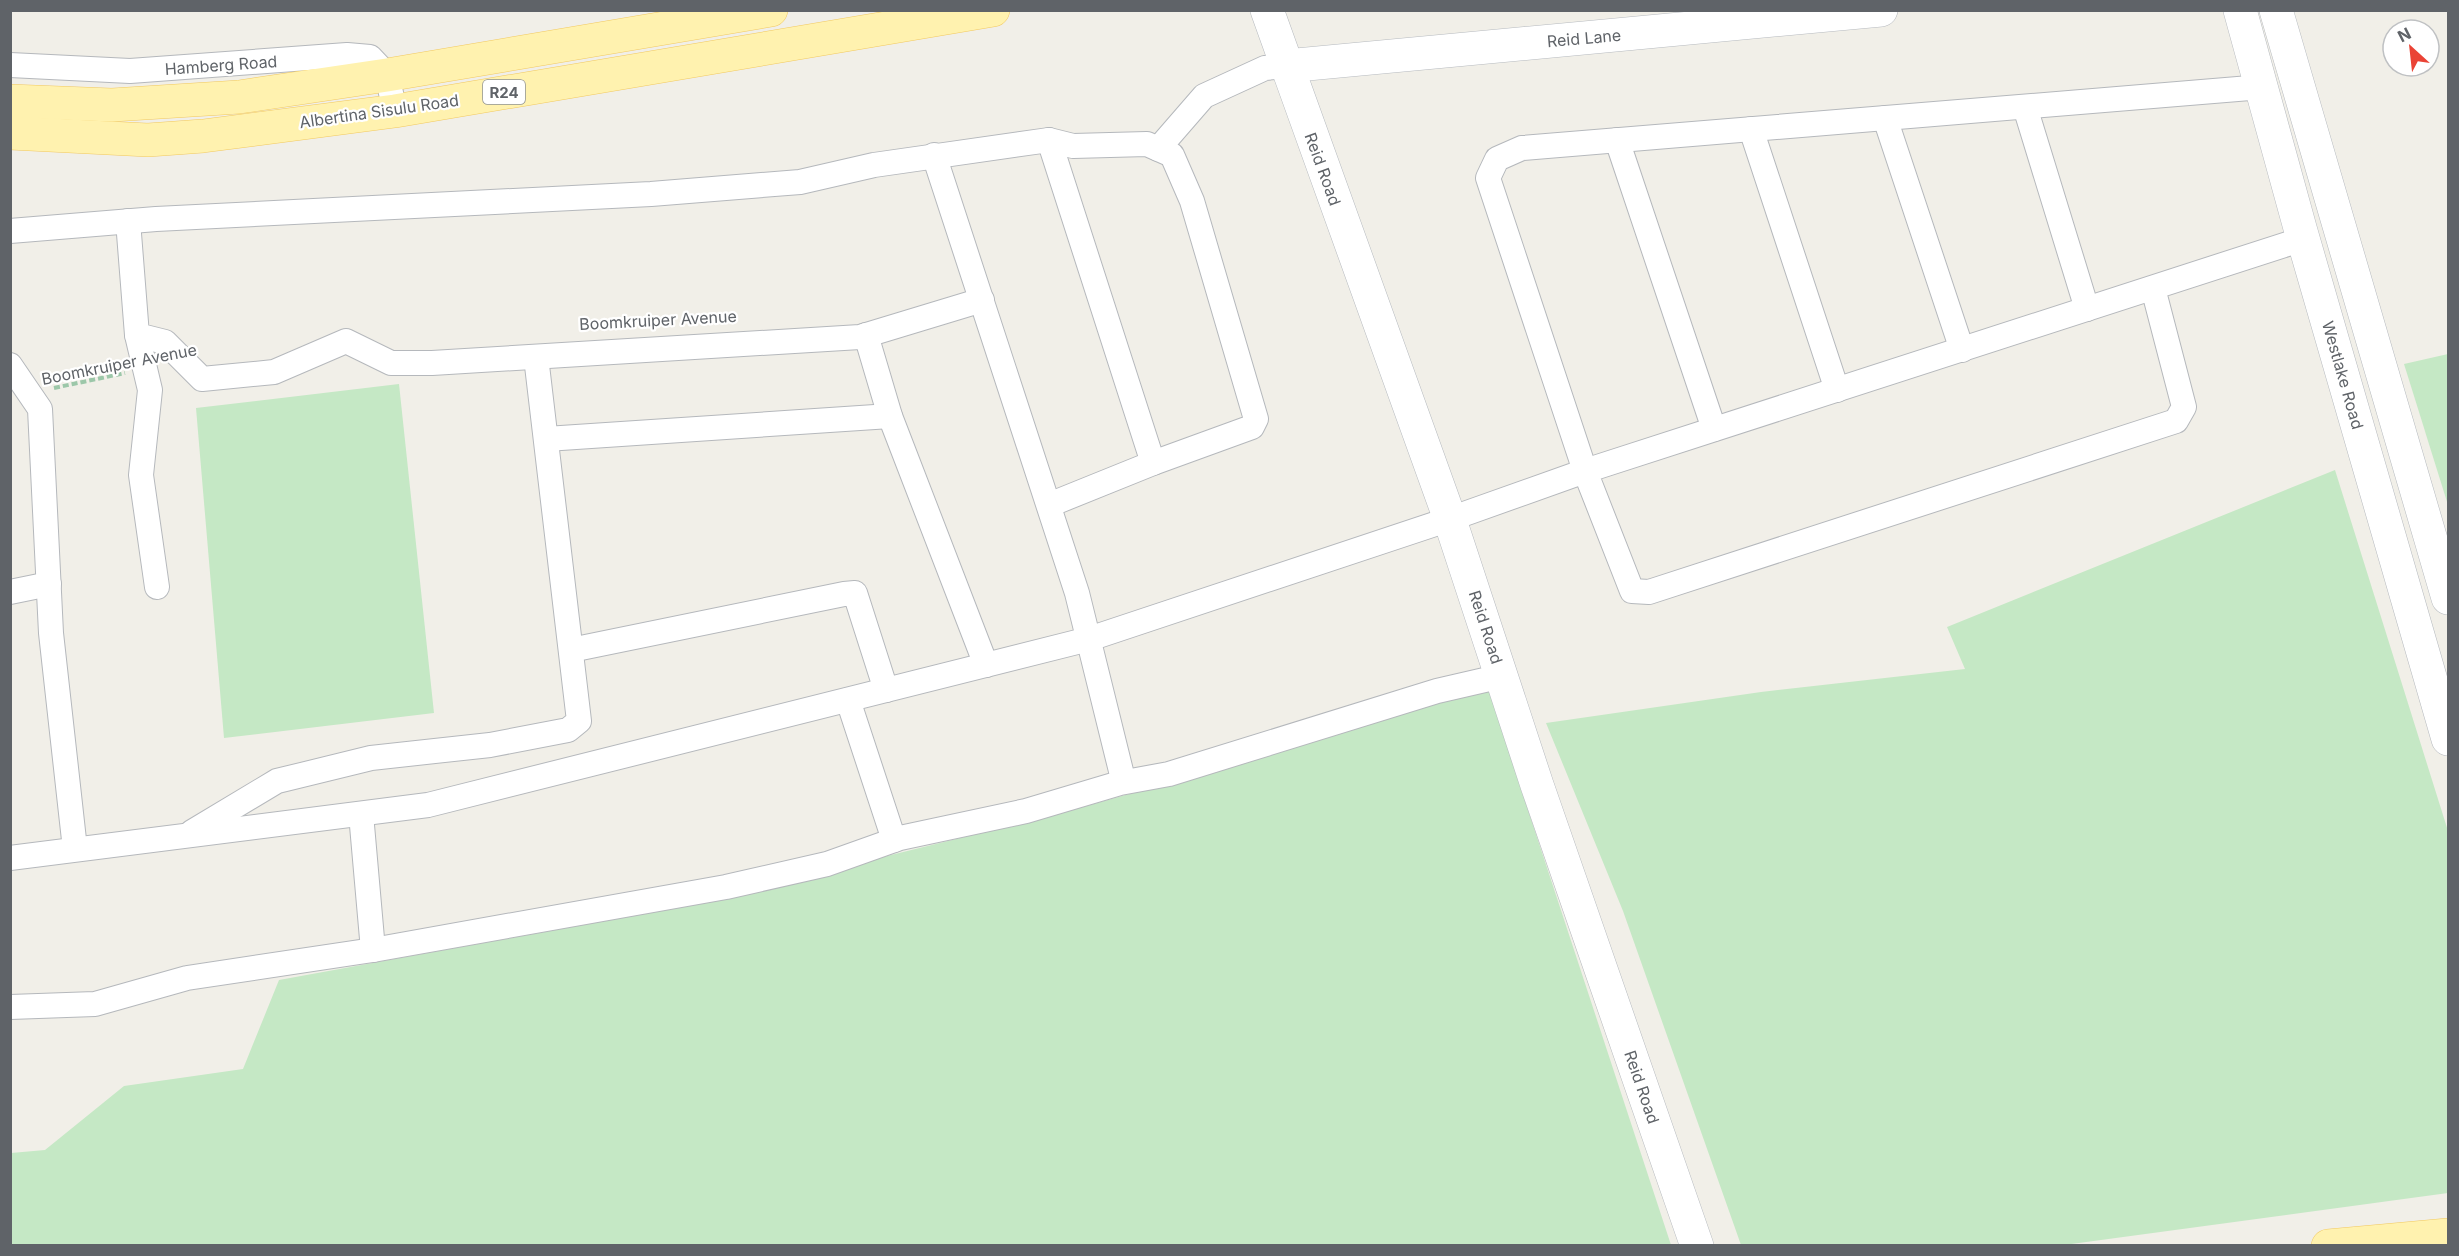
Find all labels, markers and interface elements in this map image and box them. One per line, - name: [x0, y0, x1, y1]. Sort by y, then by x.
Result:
- north arrow: [2381, 18, 2441, 78]
- text: N: [2394, 23, 2414, 46]
- street label: Reid Lane: [1546, 25, 1622, 51]
- street label: Hamberg Road: [164, 51, 278, 79]
- road number: R24: [483, 80, 525, 104]
- street label: Albertina Sisulu Road: [298, 90, 460, 132]
- street label: Reid Road: [1301, 130, 1345, 208]
- street label: Boomkruiper Avenue: [579, 306, 737, 334]
- street label: Westlake Road: [2318, 319, 2368, 431]
- street label: Boomkruiper Avenue: [40, 339, 198, 389]
- street label: Reid Road: [1465, 588, 1507, 666]
- street label: Reid Road: [1620, 1048, 1664, 1126]

